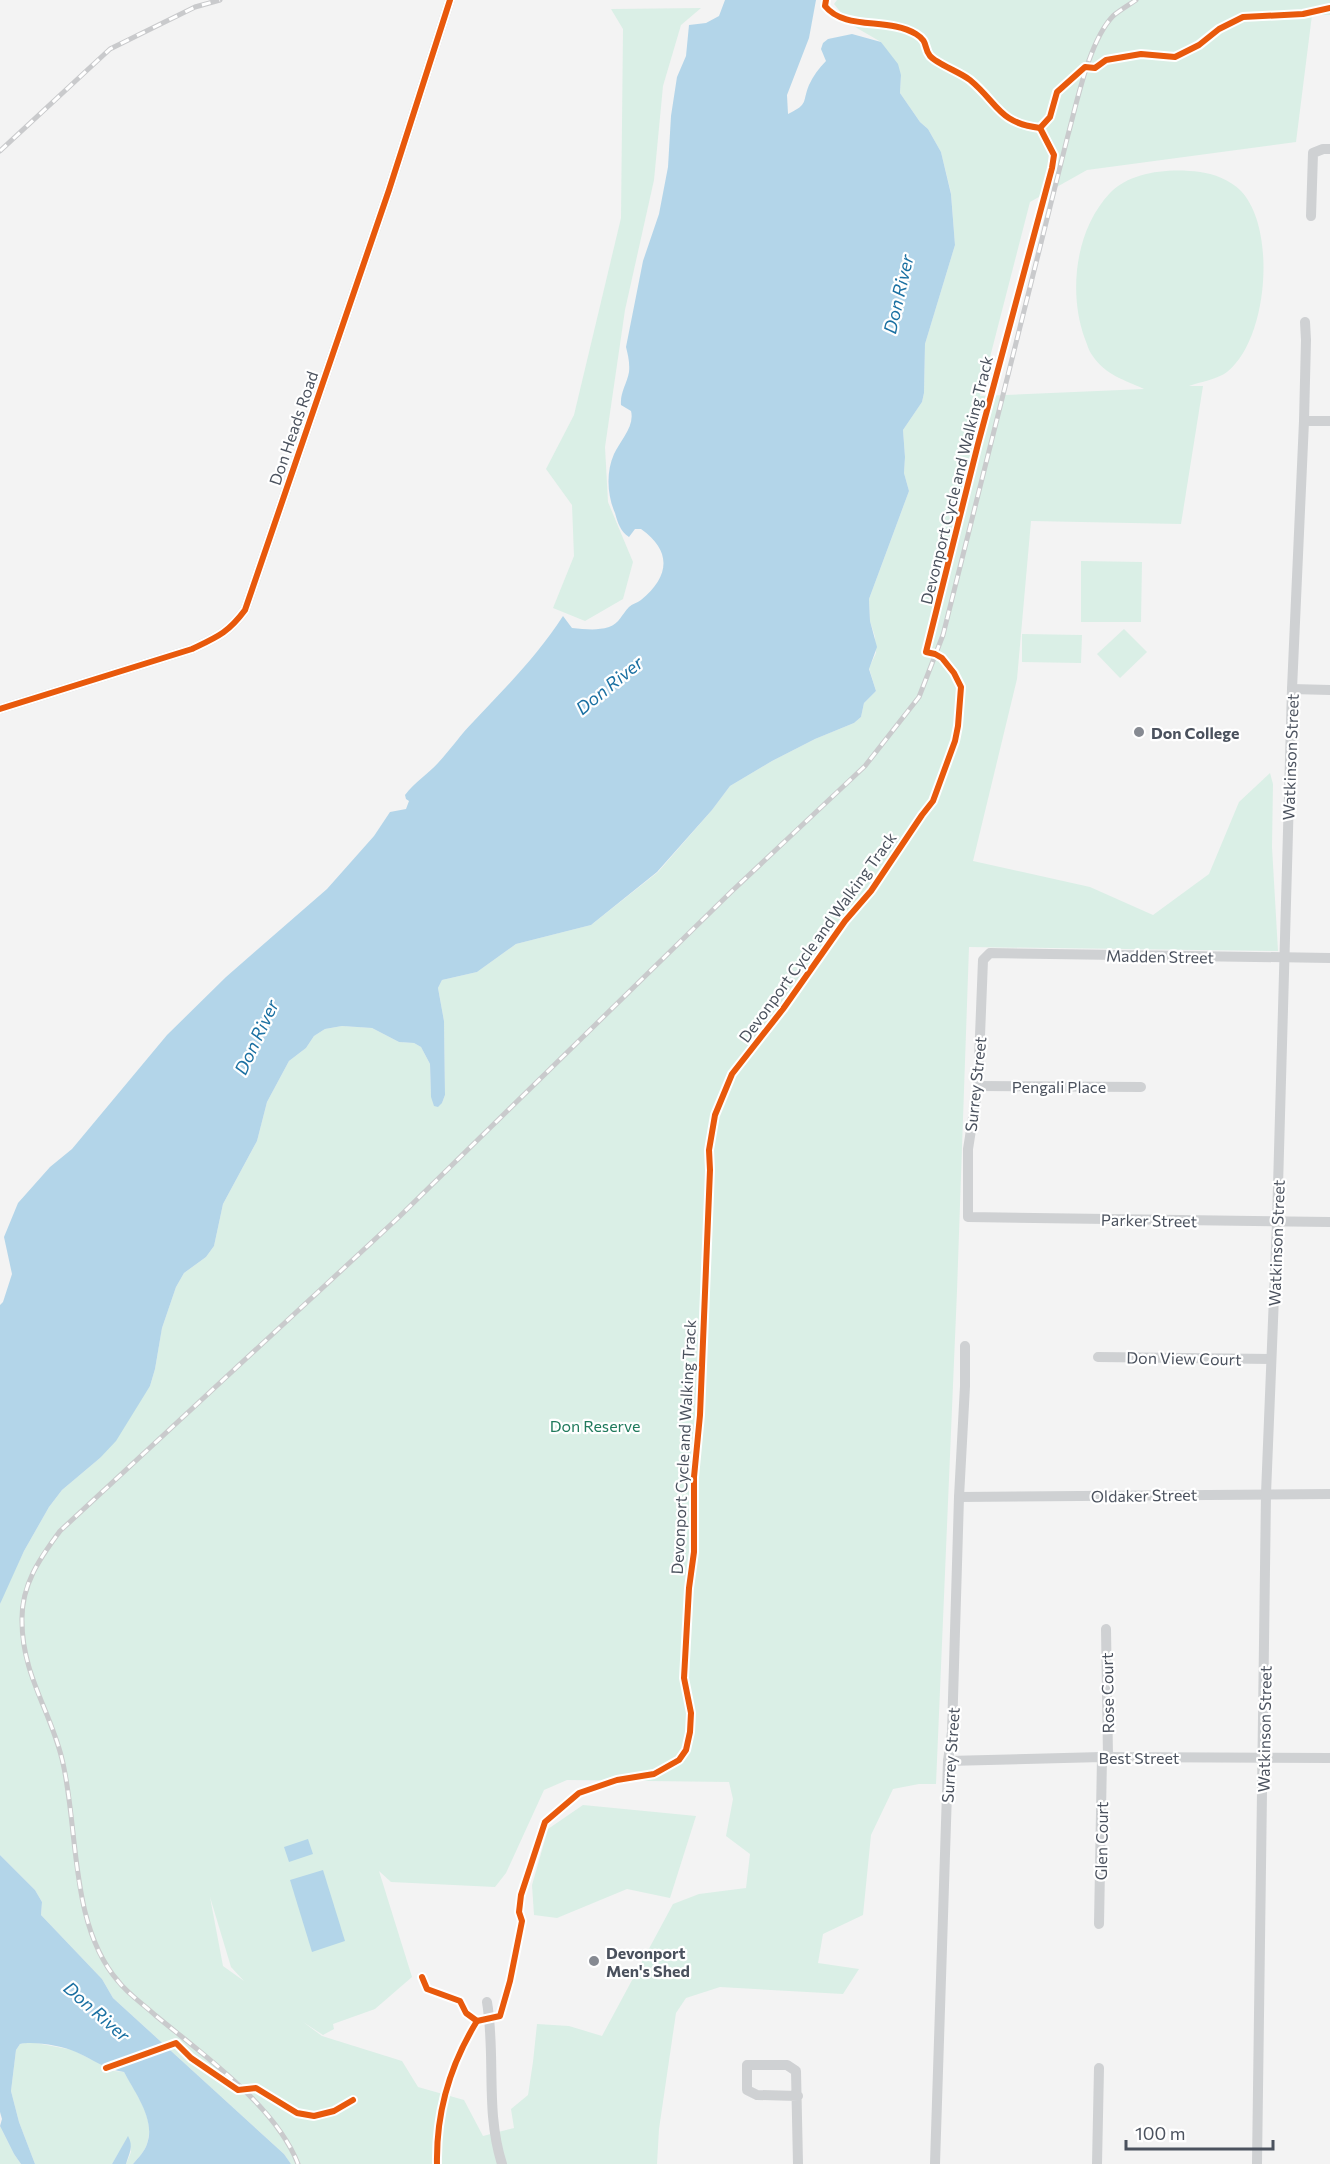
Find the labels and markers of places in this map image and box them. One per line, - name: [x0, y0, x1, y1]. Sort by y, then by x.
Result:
- place label: Don College: [1151, 723, 1239, 742]
- marker: Don College: [1132, 725, 1146, 739]
- place label: Devonport Men's Shed: [606, 1943, 690, 1980]
- marker: Devonport Men's Shed: [587, 1954, 601, 1968]

